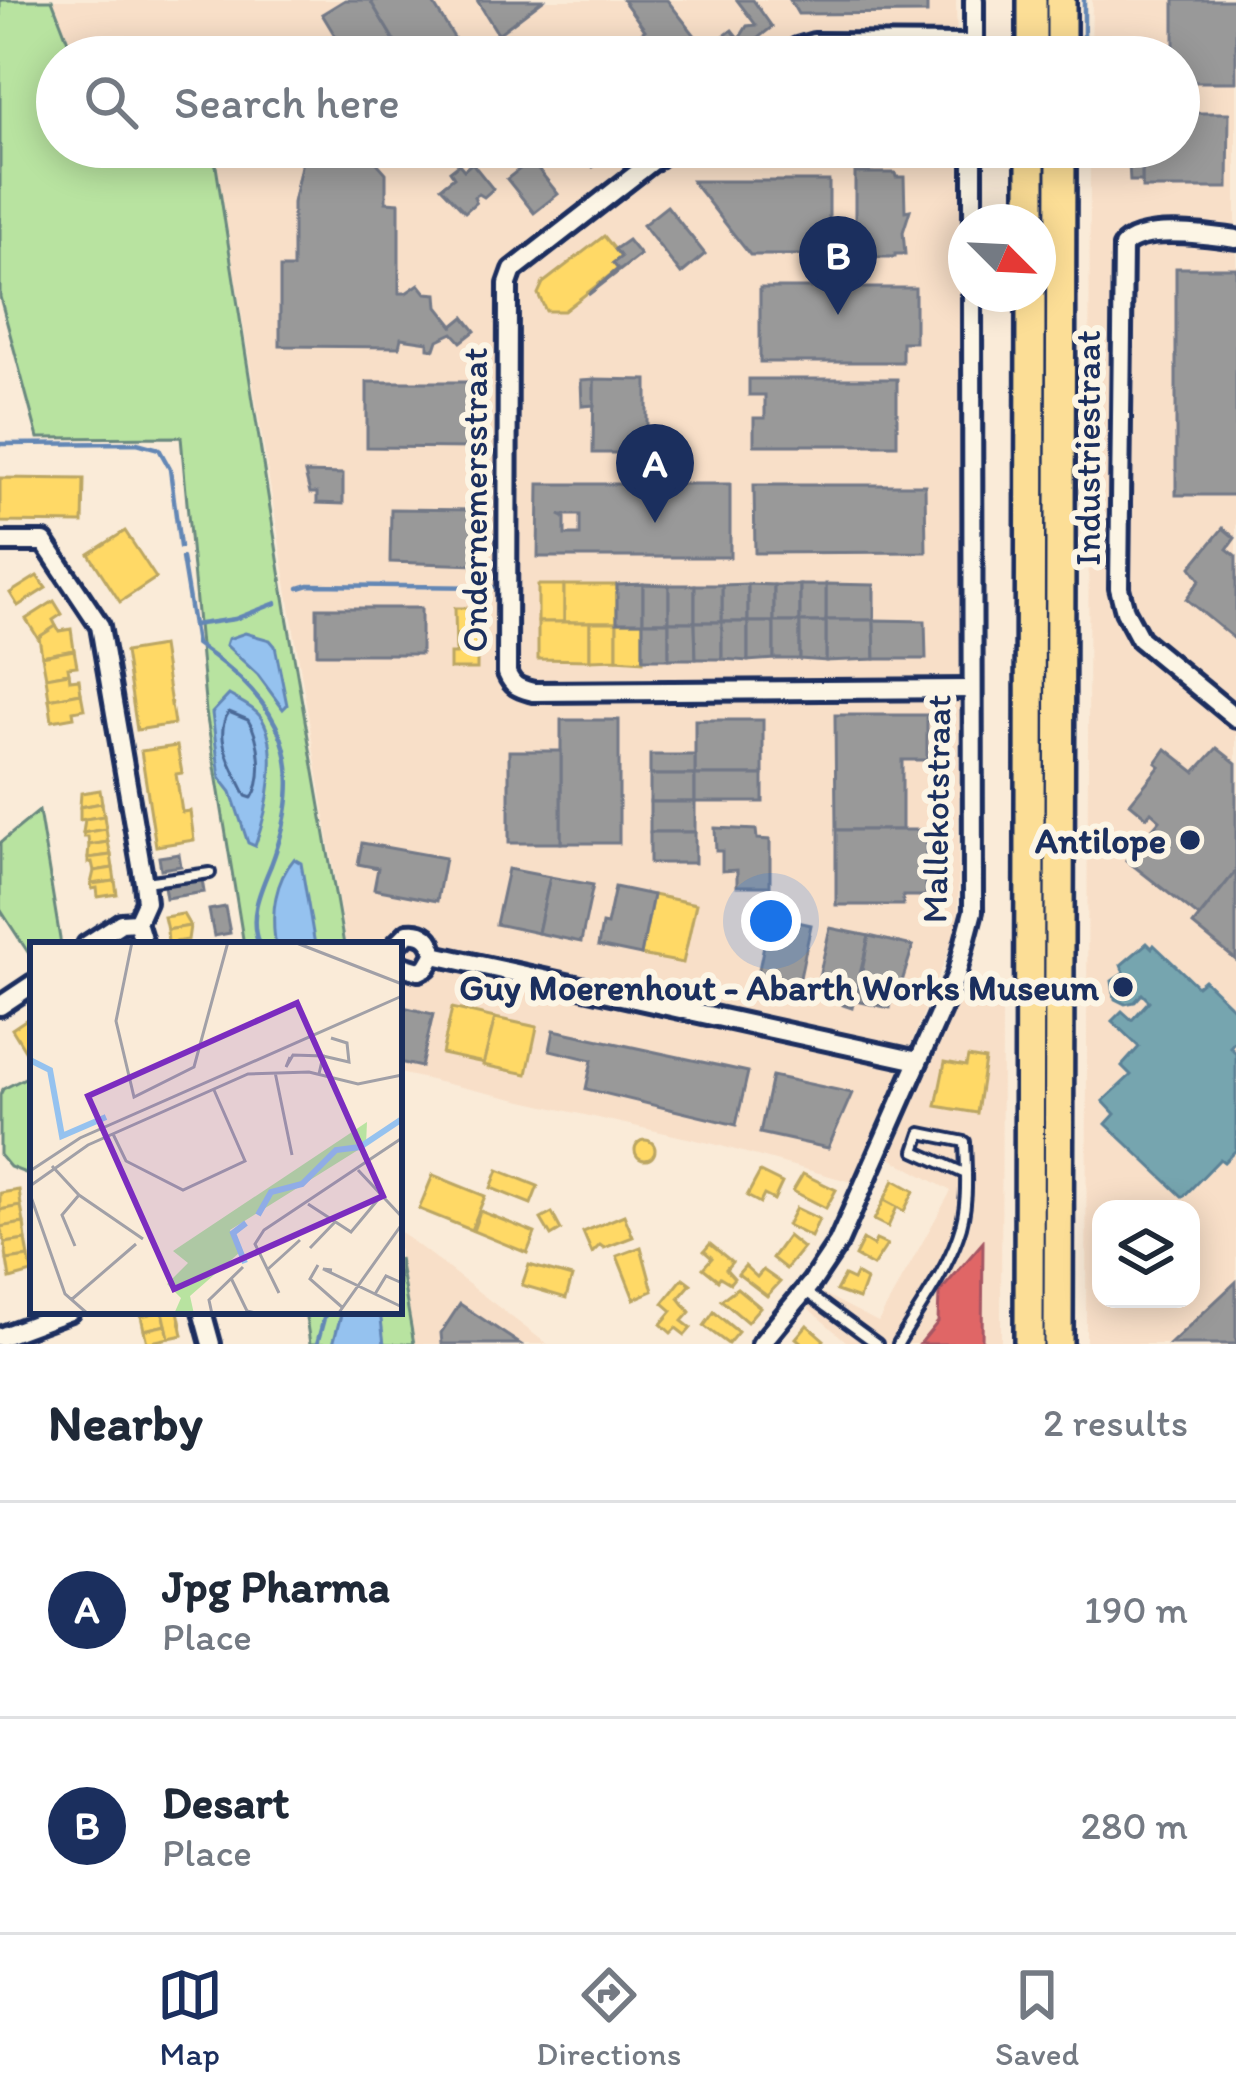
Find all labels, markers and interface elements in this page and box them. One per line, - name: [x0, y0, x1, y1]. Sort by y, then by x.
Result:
- search box: [36, 36, 1200, 168]
- icon: search: [78, 69, 144, 135]
- text: Search here: [174, 75, 400, 129]
- north arrow: [948, 204, 1056, 312]
- pin: B: [799, 216, 877, 315]
- street label: Industriestraat: [1066, 330, 1109, 566]
- street label: Ondernemersstraat: [453, 347, 496, 653]
- pin: A: [616, 424, 694, 523]
- street label: Mallekotstraat: [913, 694, 959, 924]
- place label: Antilope: [1035, 819, 1166, 862]
- marker: Antilope: [1177, 827, 1203, 853]
- your location: [741, 891, 801, 951]
- inset map: [30, 942, 402, 1314]
- place label: Guy Moerenhout - Abarth Works Museum: [459, 966, 1100, 1009]
- marker: Guy Moerenhout - Abarth Works Museum: [1110, 974, 1136, 1000]
- map controls: [1092, 1200, 1200, 1308]
- button: layers: [1092, 1200, 1200, 1308]
- text: Nearby: [48, 1392, 203, 1453]
- text: 2 results: [1043, 1399, 1188, 1446]
- text: Jpg Pharma: [162, 1559, 390, 1613]
- text: A: [75, 1586, 99, 1633]
- text: 190 m: [1084, 1586, 1188, 1633]
- text: Place: [162, 1613, 252, 1660]
- text: Desart: [162, 1775, 289, 1829]
- text: B: [74, 1802, 100, 1849]
- text: 280 m: [1081, 1802, 1188, 1849]
- text: Place: [162, 1829, 252, 1876]
- tab: Map: [157, 1962, 223, 2073]
- tab: Directions: [536, 1962, 681, 2073]
- tab: Saved: [995, 1962, 1079, 2073]

